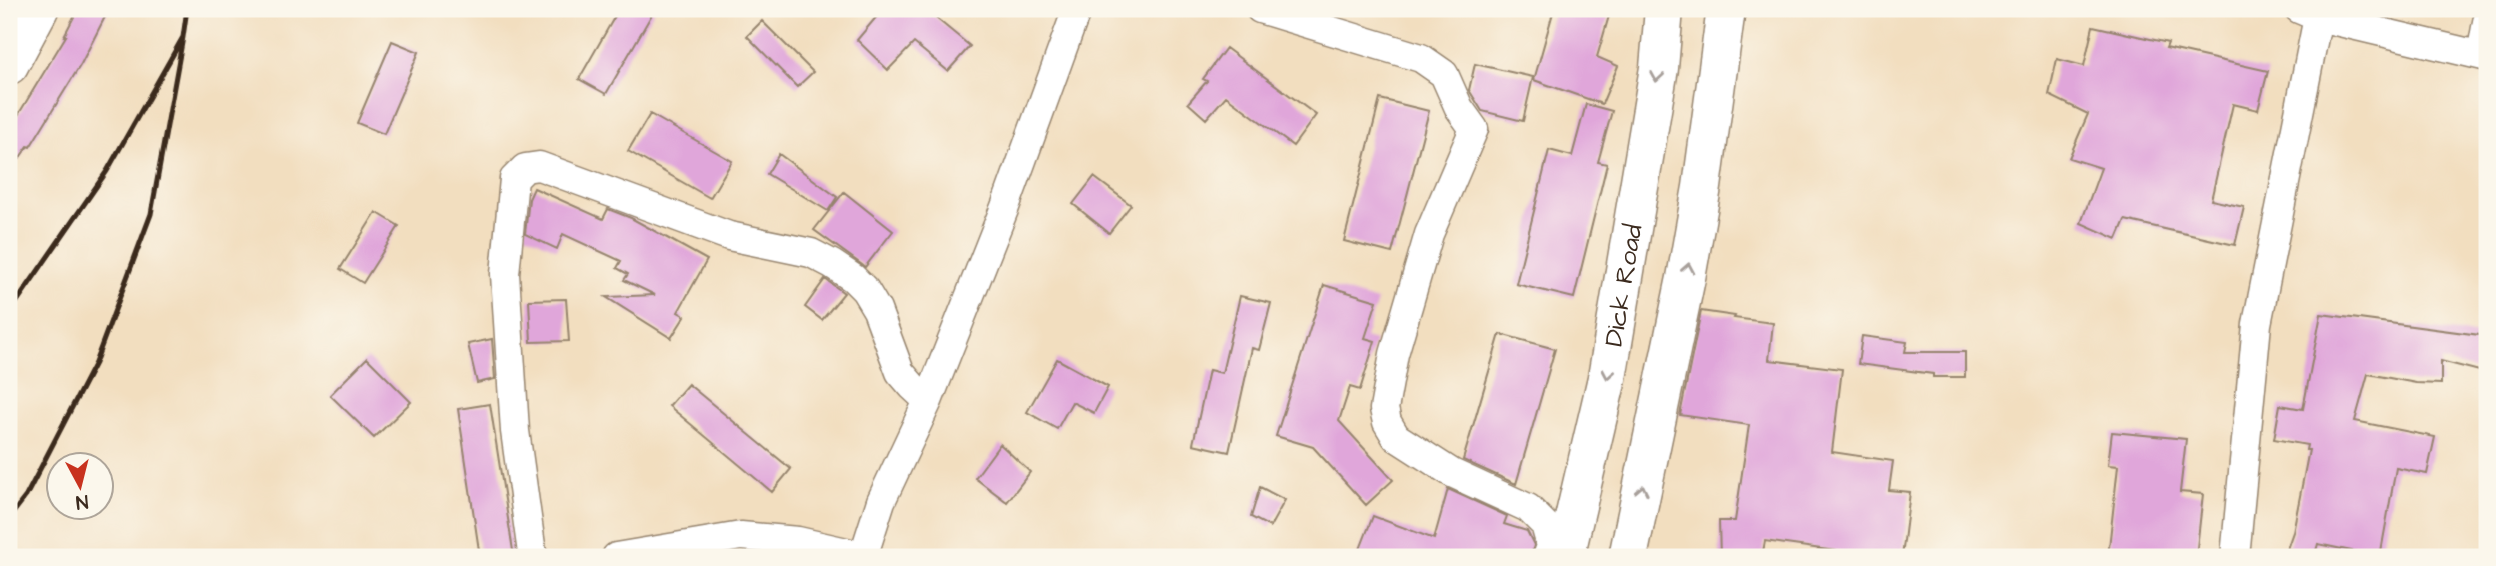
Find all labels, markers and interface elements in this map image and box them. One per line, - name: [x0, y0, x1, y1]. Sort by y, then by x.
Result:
- one-way arrow: [1650, 71, 1665, 83]
- street label: Dick Road: [1596, 221, 1652, 349]
- one-way arrow: [1679, 262, 1694, 274]
- one-way arrow: [1601, 367, 1616, 379]
- north arrow: [46, 450, 116, 520]
- one-way arrow: [1633, 484, 1648, 496]
- text: N: [74, 487, 89, 516]

